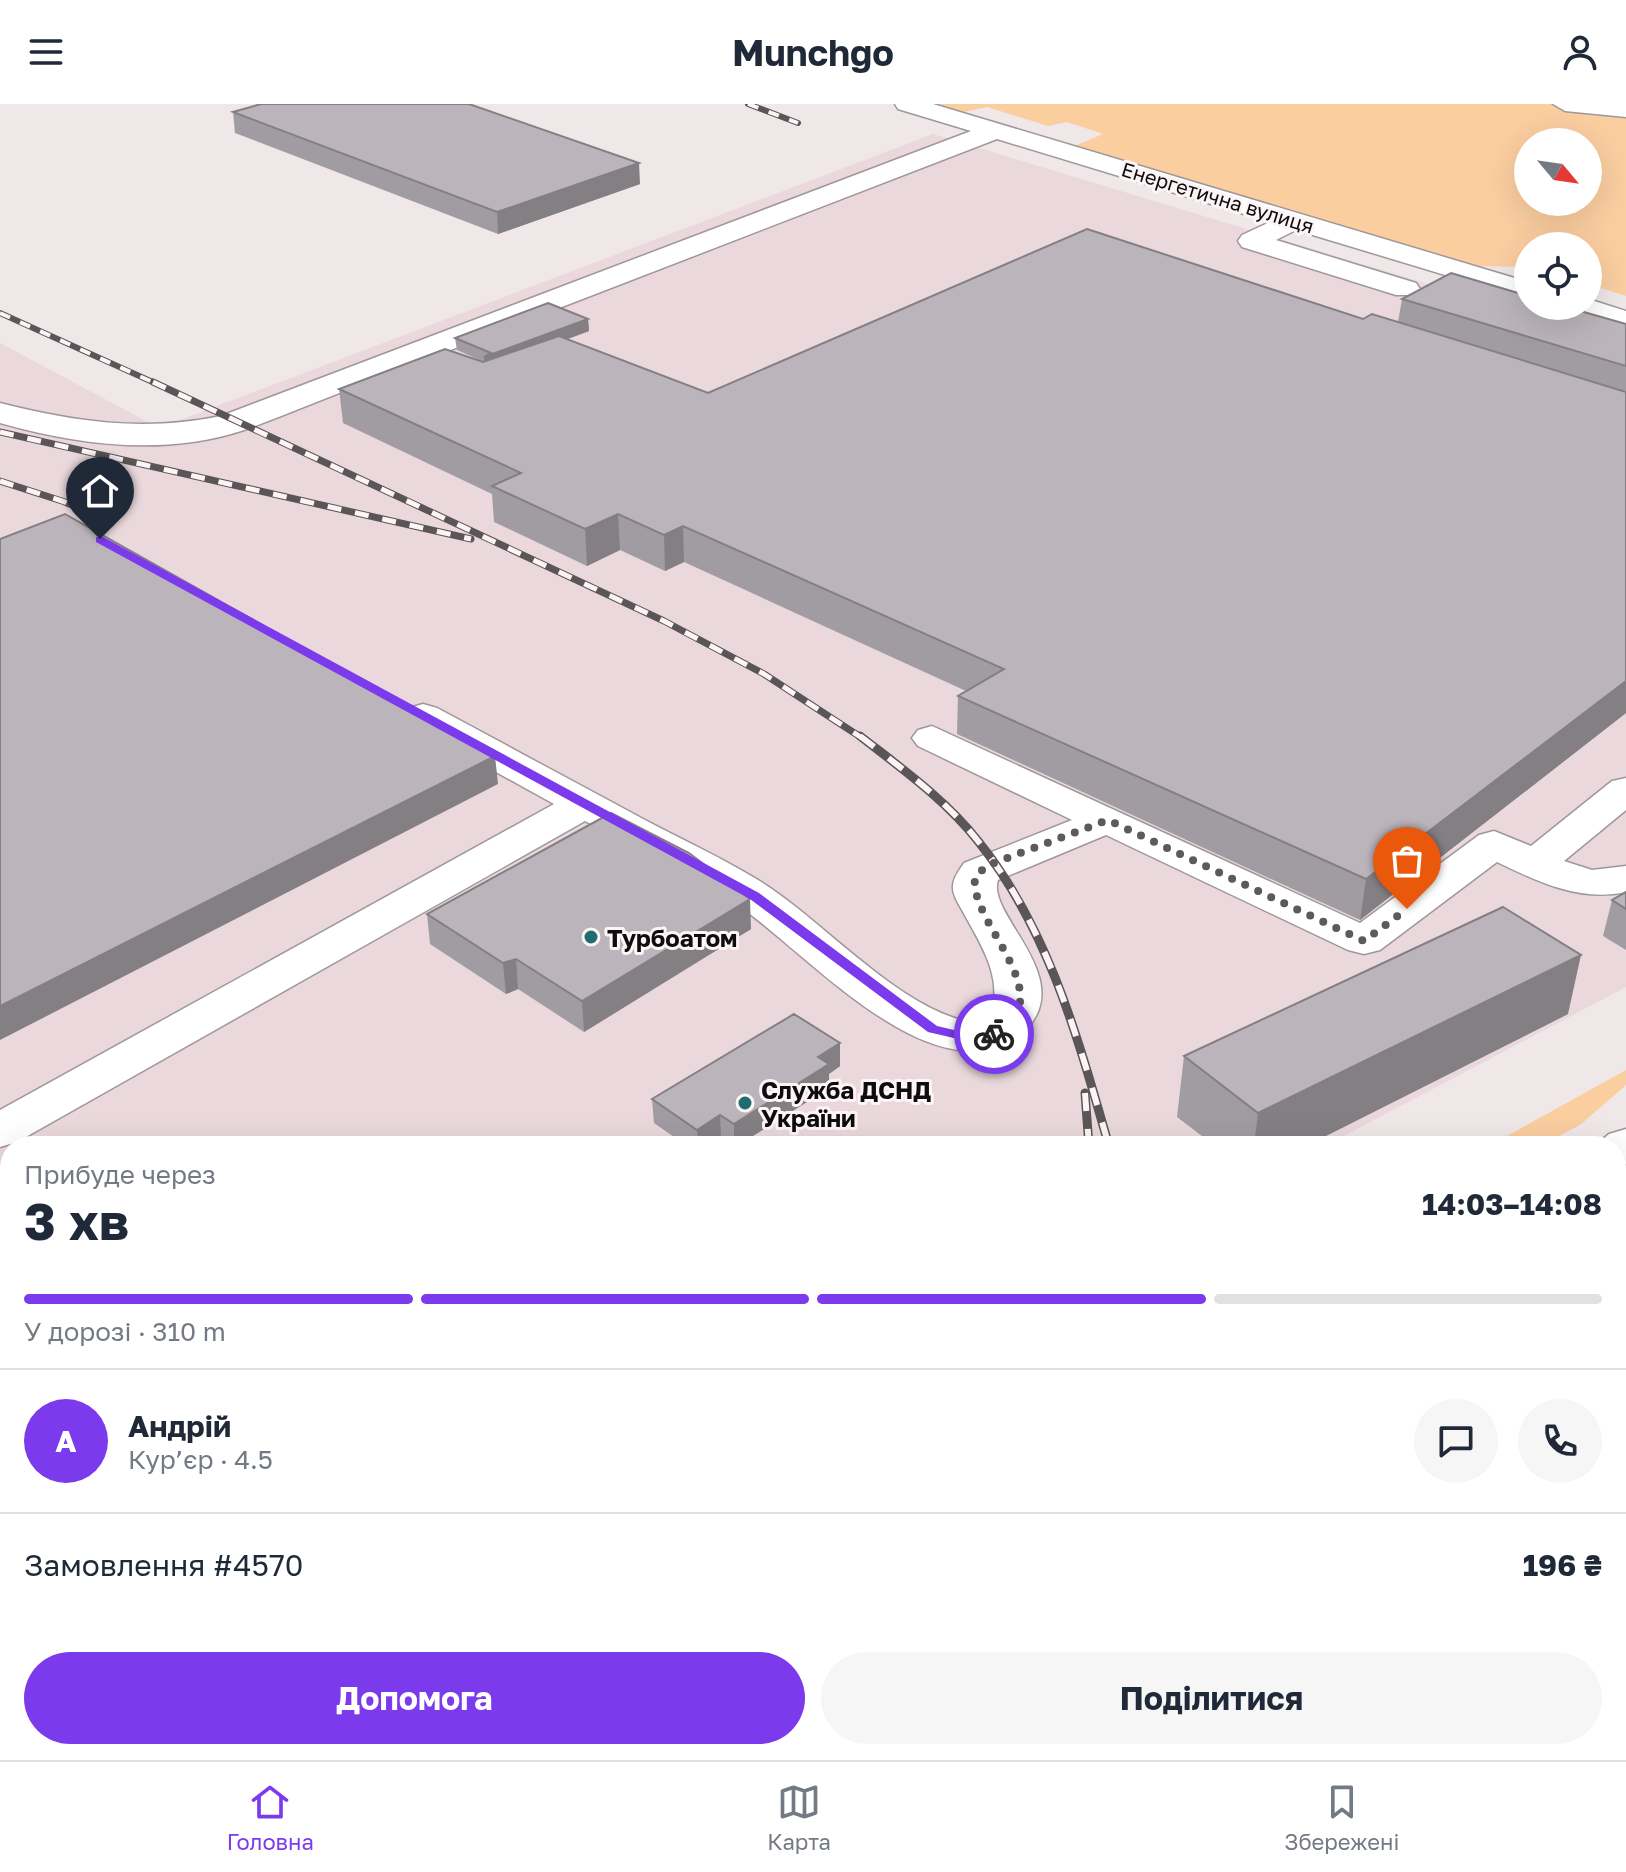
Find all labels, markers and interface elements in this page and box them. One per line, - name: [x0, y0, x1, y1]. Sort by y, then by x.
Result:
- icon: menu: [24, 30, 68, 74]
- icon: person: [1558, 30, 1602, 74]
- text: Munchgo: [732, 31, 894, 74]
- north arrow: [1514, 128, 1602, 216]
- map controls: [1514, 128, 1602, 320]
- street label: Енергетична вулиця: [1119, 156, 1317, 238]
- button: locate: [1514, 232, 1602, 320]
- pin: [66, 457, 134, 539]
- icon: home: [78, 469, 122, 513]
- pin: [1373, 827, 1441, 909]
- icon: bag: [1385, 839, 1429, 883]
- place label: Турбоатом: [607, 923, 737, 952]
- marker: Турбоатом: [582, 928, 600, 946]
- courier: [954, 994, 1034, 1074]
- icon: bike: [972, 1012, 1016, 1056]
- place label: Служба ДСНД України: [761, 1075, 931, 1132]
- marker: Служба ДСНД України: [736, 1094, 754, 1112]
- text: Прибуде через: [24, 1159, 216, 1190]
- text: 14:03–14:08: [1422, 1186, 1602, 1222]
- text: 3 хв: [24, 1189, 129, 1251]
- text: У дорозі · 310 m: [24, 1316, 226, 1347]
- button: chat: [1414, 1399, 1498, 1483]
- button: phone: [1518, 1399, 1602, 1483]
- text: Андрій: [128, 1408, 231, 1444]
- text: А: [55, 1423, 77, 1459]
- text: Кур’єр · 4.5: [128, 1444, 273, 1475]
- text: Замовлення #4570: [24, 1547, 303, 1583]
- text: 196 ₴: [1523, 1547, 1602, 1583]
- button: Допомога: [24, 1652, 805, 1744]
- button: Поділитися: [821, 1652, 1602, 1744]
- tab: Головна: [227, 1780, 314, 1855]
- tab: Карта: [767, 1780, 831, 1855]
- tab: Збережені: [1284, 1780, 1399, 1855]

